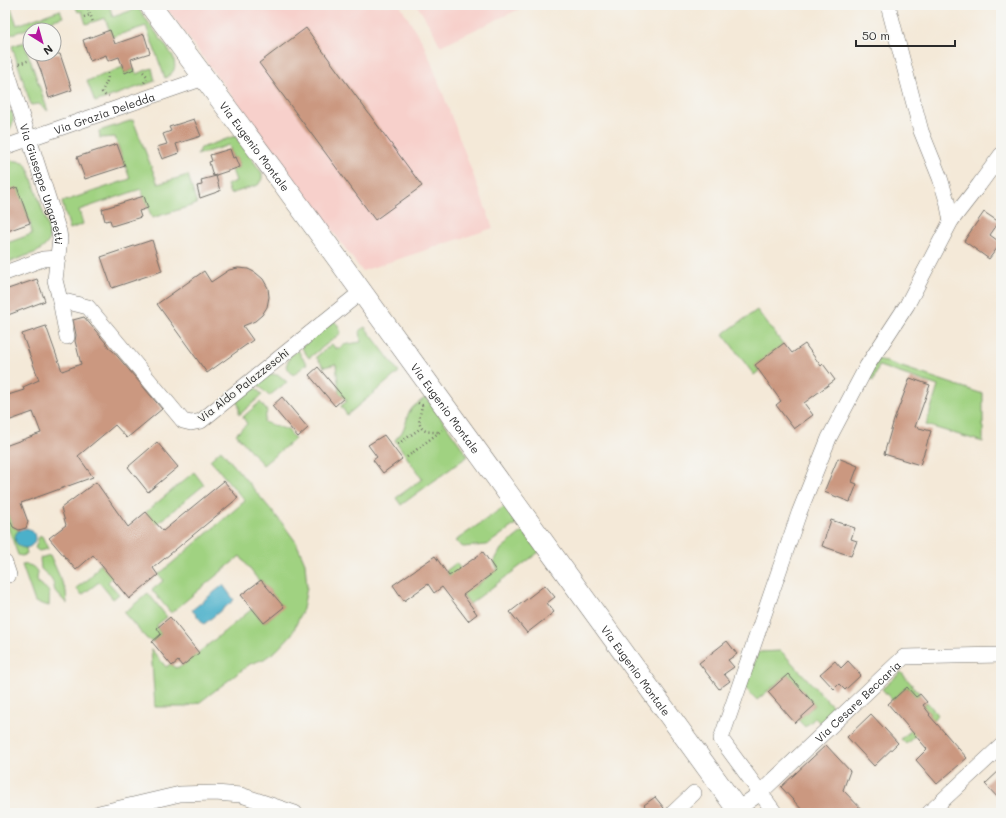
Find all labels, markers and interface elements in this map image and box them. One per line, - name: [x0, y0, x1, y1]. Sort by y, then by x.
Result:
- north arrow: [22, 22, 62, 62]
- scale bar: [856, 22, 955, 48]
- text: 50 m: [862, 27, 890, 43]
- text: N: [40, 42, 56, 59]
- street label: Via Grazia Deledda: [52, 88, 157, 137]
- street label: Via Eugenio Montale: [217, 98, 294, 194]
- street label: Via Giuseppe Ungaretti: [17, 121, 68, 246]
- street label: Via Aldo Palazzeschi: [194, 345, 292, 425]
- street label: Via Eugenio Montale: [408, 360, 484, 456]
- street label: Via Eugenio Montale: [598, 622, 674, 719]
- street label: Via Cesare Beccaria: [811, 657, 904, 745]

